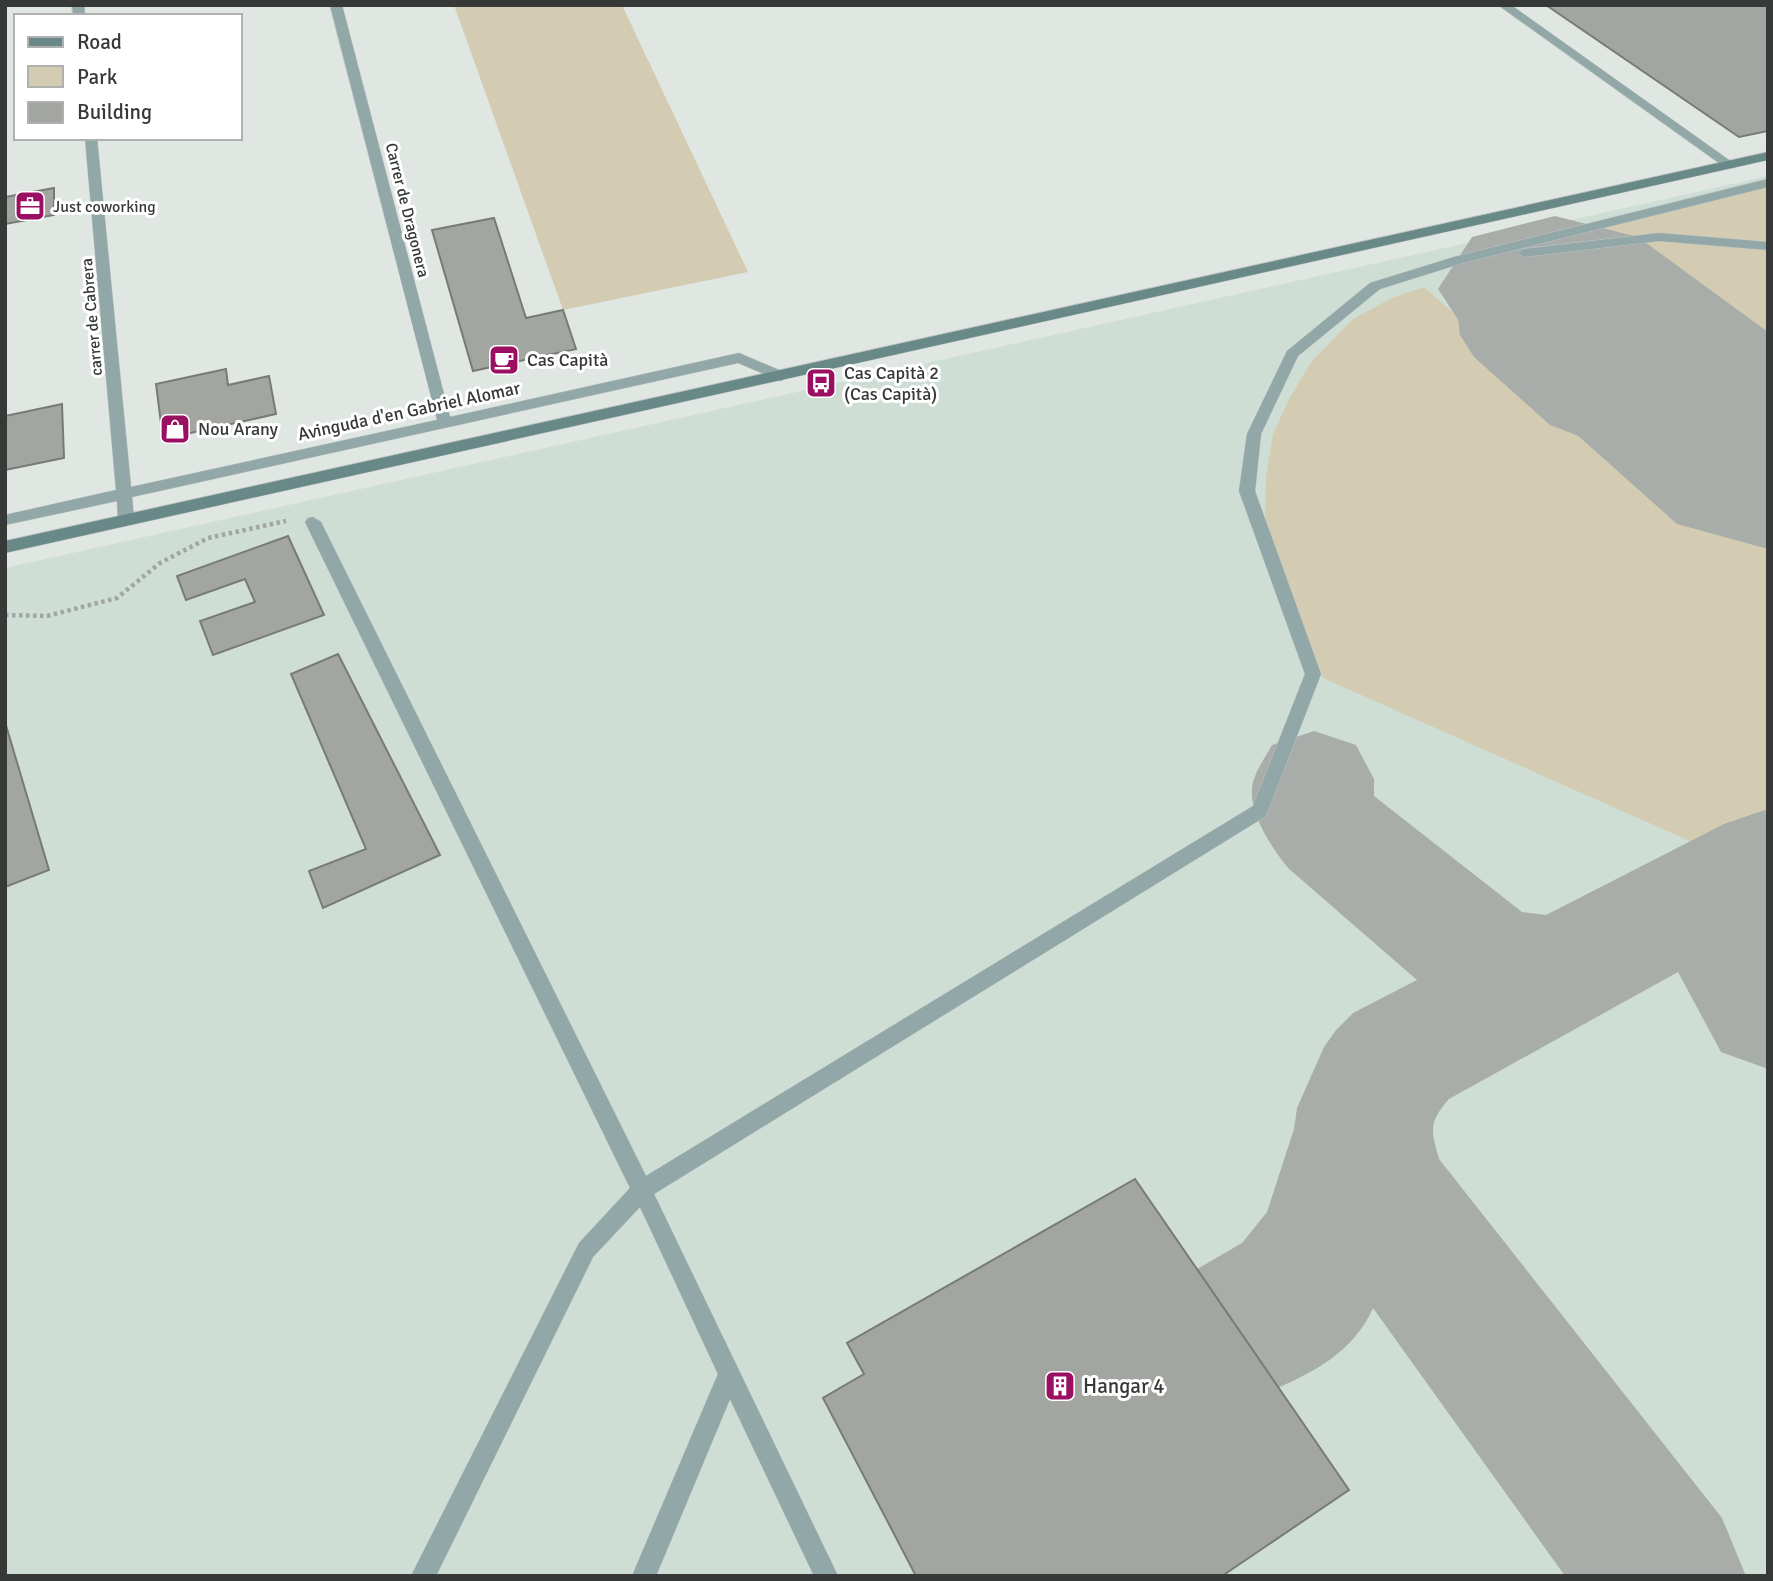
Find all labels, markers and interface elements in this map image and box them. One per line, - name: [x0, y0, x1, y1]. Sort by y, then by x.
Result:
- legend: [14, 14, 242, 140]
- text: Road: [77, 29, 122, 55]
- text: Park: [77, 64, 118, 90]
- text: Building: [77, 99, 152, 125]
- street label: Carrer de Dragonera: [381, 141, 433, 280]
- office icon: Just coworking: [13, 189, 47, 223]
- place label: Just coworking: [53, 197, 156, 217]
- street label: carrer de Cabrera: [77, 257, 107, 377]
- cafe icon: Cas Capità: [487, 343, 521, 377]
- place label: Cas Capità: [527, 349, 608, 371]
- place label: Cas Capità 2 (Cas Capità): [844, 362, 939, 405]
- bus stop icon: Cas Capità 2 (Cas Capità): [804, 366, 838, 400]
- street label: Avinguda d'en Gabriel Alomar: [296, 377, 523, 445]
- shop icon: Nou Arany: [158, 412, 192, 446]
- place label: Nou Arany: [198, 418, 279, 440]
- building icon: Hangar 4: [1043, 1369, 1077, 1403]
- place label: Hangar 4: [1083, 1373, 1165, 1399]

